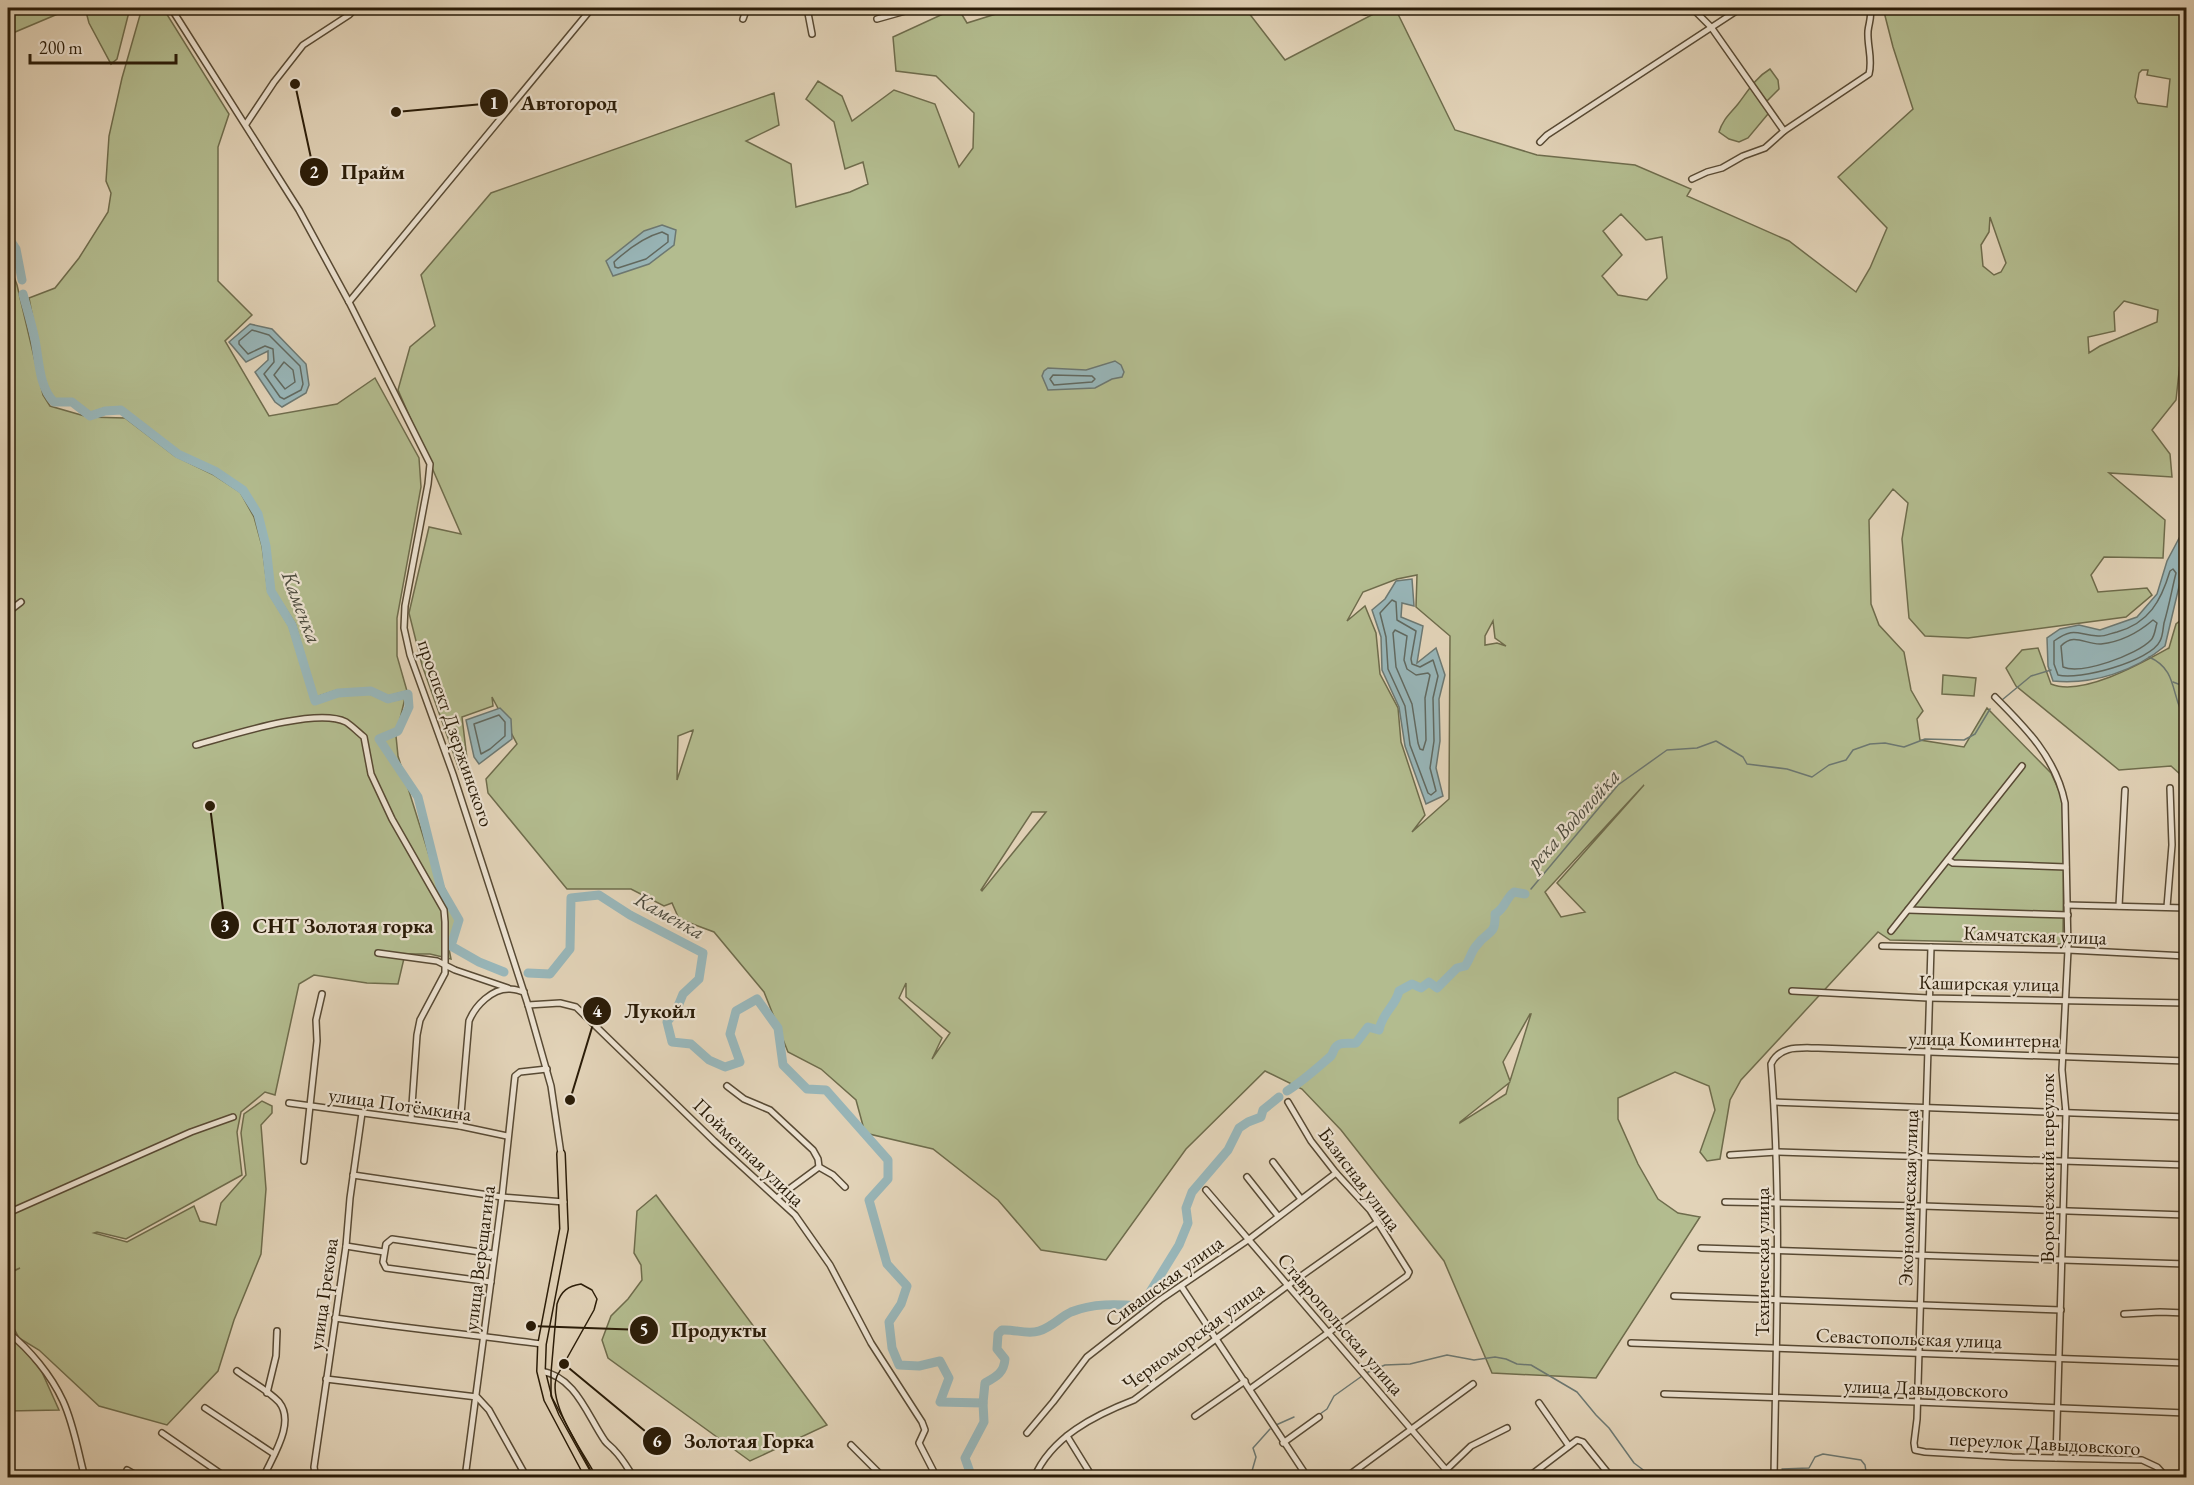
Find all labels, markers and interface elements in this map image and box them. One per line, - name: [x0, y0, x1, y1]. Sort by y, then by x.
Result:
- scale bar: [30, 27, 176, 65]
- text: 200 m: [39, 36, 83, 59]
- callout: Автогород: [479, 83, 630, 122]
- text: Автогород: [520, 89, 617, 116]
- text: 1: [489, 91, 499, 114]
- callout: Прайм: [299, 152, 416, 191]
- text: Прайм: [341, 158, 405, 185]
- text: 2: [309, 160, 319, 183]
- water label: Каменка: [275, 566, 328, 647]
- street label: проспект Дзержинского: [412, 636, 500, 830]
- water label: река Водопойка: [1518, 763, 1626, 877]
- water label: Каменка: [629, 884, 710, 945]
- callout: СНТ Золотая горка: [210, 906, 445, 945]
- text: СНТ Золотая горка: [253, 912, 434, 939]
- text: 3: [220, 914, 230, 937]
- street label: Камчатская улица: [1963, 920, 2107, 950]
- street label: Каширская улица: [1918, 969, 2060, 997]
- callout: Лукойл: [582, 991, 707, 1030]
- text: Лукойл: [624, 997, 696, 1024]
- text: 4: [592, 999, 602, 1022]
- street label: улица Коминтерна: [1908, 1025, 2060, 1053]
- street label: Воронежский переулок: [2034, 1073, 2060, 1263]
- street label: улица Потёмкина: [327, 1081, 473, 1127]
- street label: Пойменная улица: [688, 1092, 810, 1212]
- street label: Экономическая улица: [1892, 1109, 1924, 1287]
- street label: Базисная улица: [1312, 1122, 1408, 1236]
- street label: улица Верещагина: [457, 1184, 501, 1332]
- street label: Техническая улица: [1749, 1187, 1775, 1337]
- street label: Сивашская улица: [1100, 1229, 1228, 1333]
- street label: улица Грекова: [302, 1236, 344, 1352]
- street label: Ставропольская улица: [1272, 1247, 1410, 1401]
- street label: Черноморская улица: [1117, 1276, 1269, 1396]
- callout: Продукты: [629, 1311, 778, 1350]
- text: Продукты: [671, 1316, 767, 1343]
- text: 5: [639, 1318, 649, 1341]
- street label: Севастопольская улица: [1815, 1322, 2003, 1354]
- street label: улица Давыдовского: [1843, 1372, 2009, 1404]
- callout: Золотая Горка: [642, 1421, 826, 1460]
- street label: переулок Давыдовского: [1949, 1425, 2141, 1461]
- text: Золотая Горка: [684, 1427, 815, 1454]
- text: 6: [652, 1429, 662, 1452]

